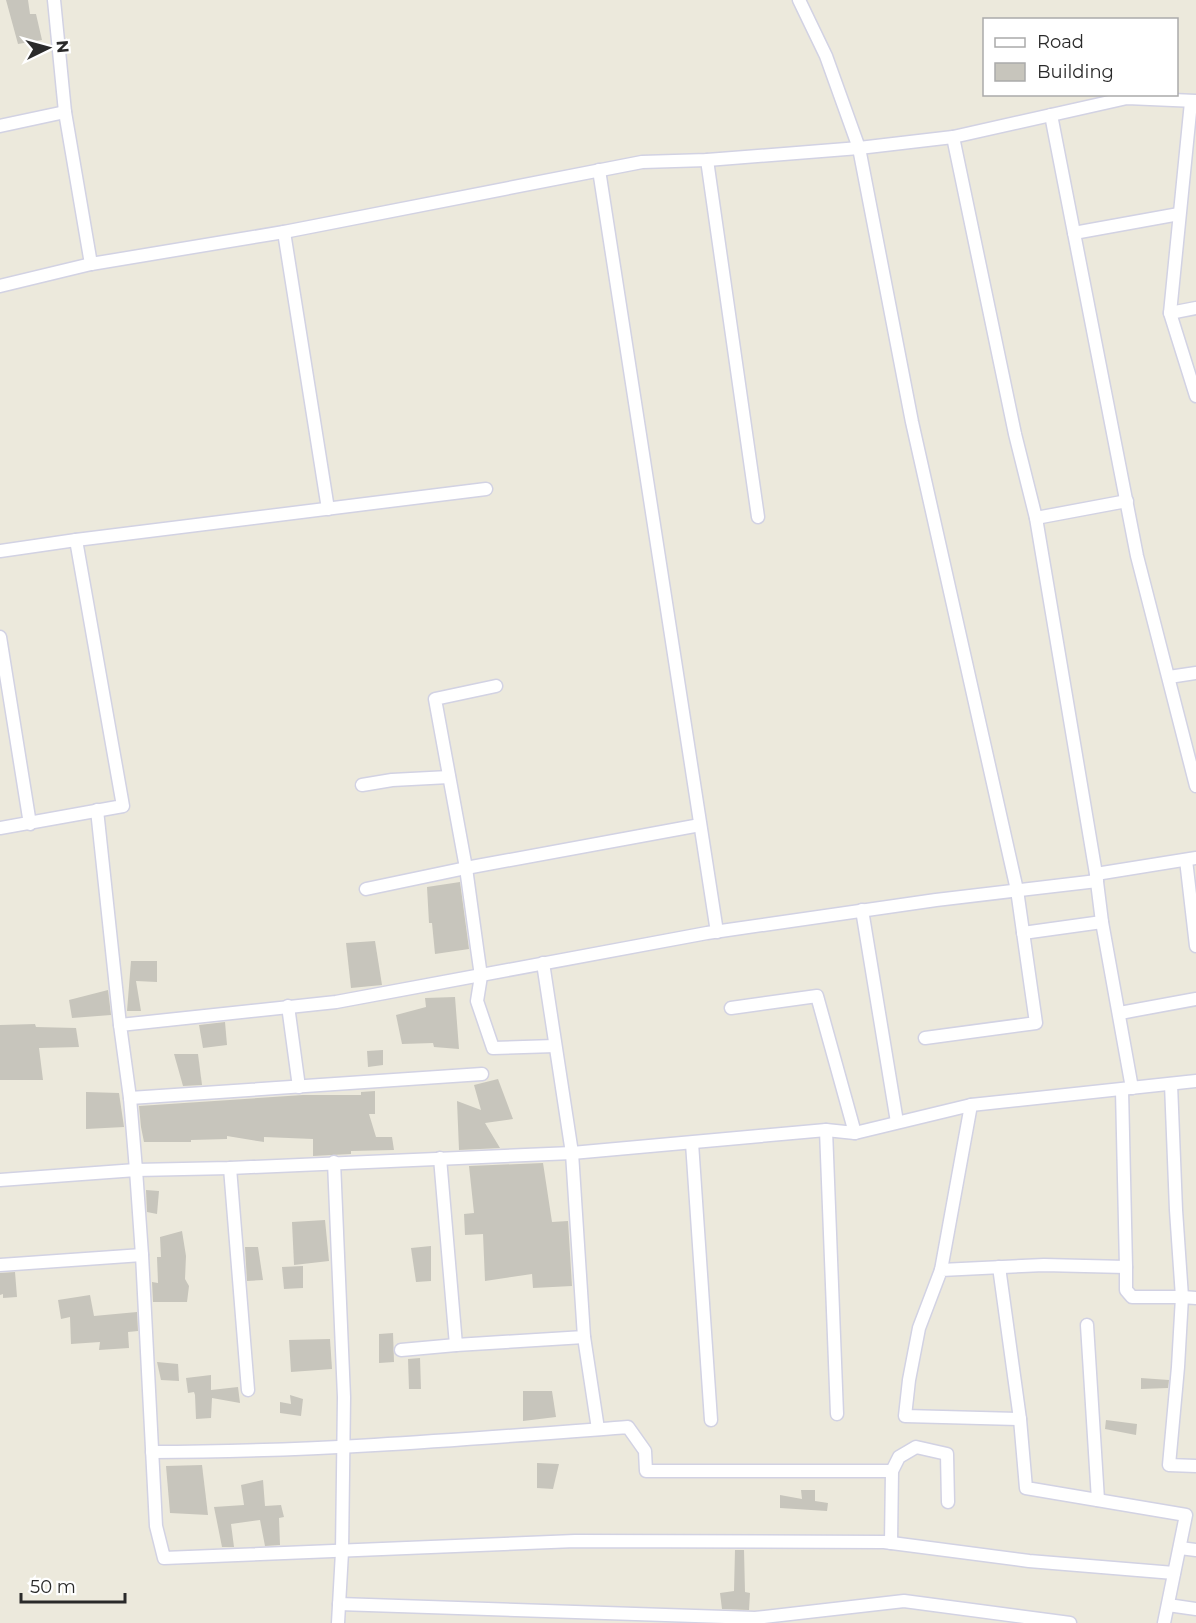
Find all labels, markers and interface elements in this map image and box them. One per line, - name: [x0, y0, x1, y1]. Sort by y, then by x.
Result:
- north arrow: [18, 18, 78, 78]
- legend: [983, 18, 1178, 96]
- text: Road: [1037, 31, 1084, 53]
- text: N: [52, 39, 72, 54]
- text: Building: [1037, 61, 1114, 83]
- scale bar: [21, 1566, 124, 1604]
- text: 50 m: [30, 1576, 76, 1598]

